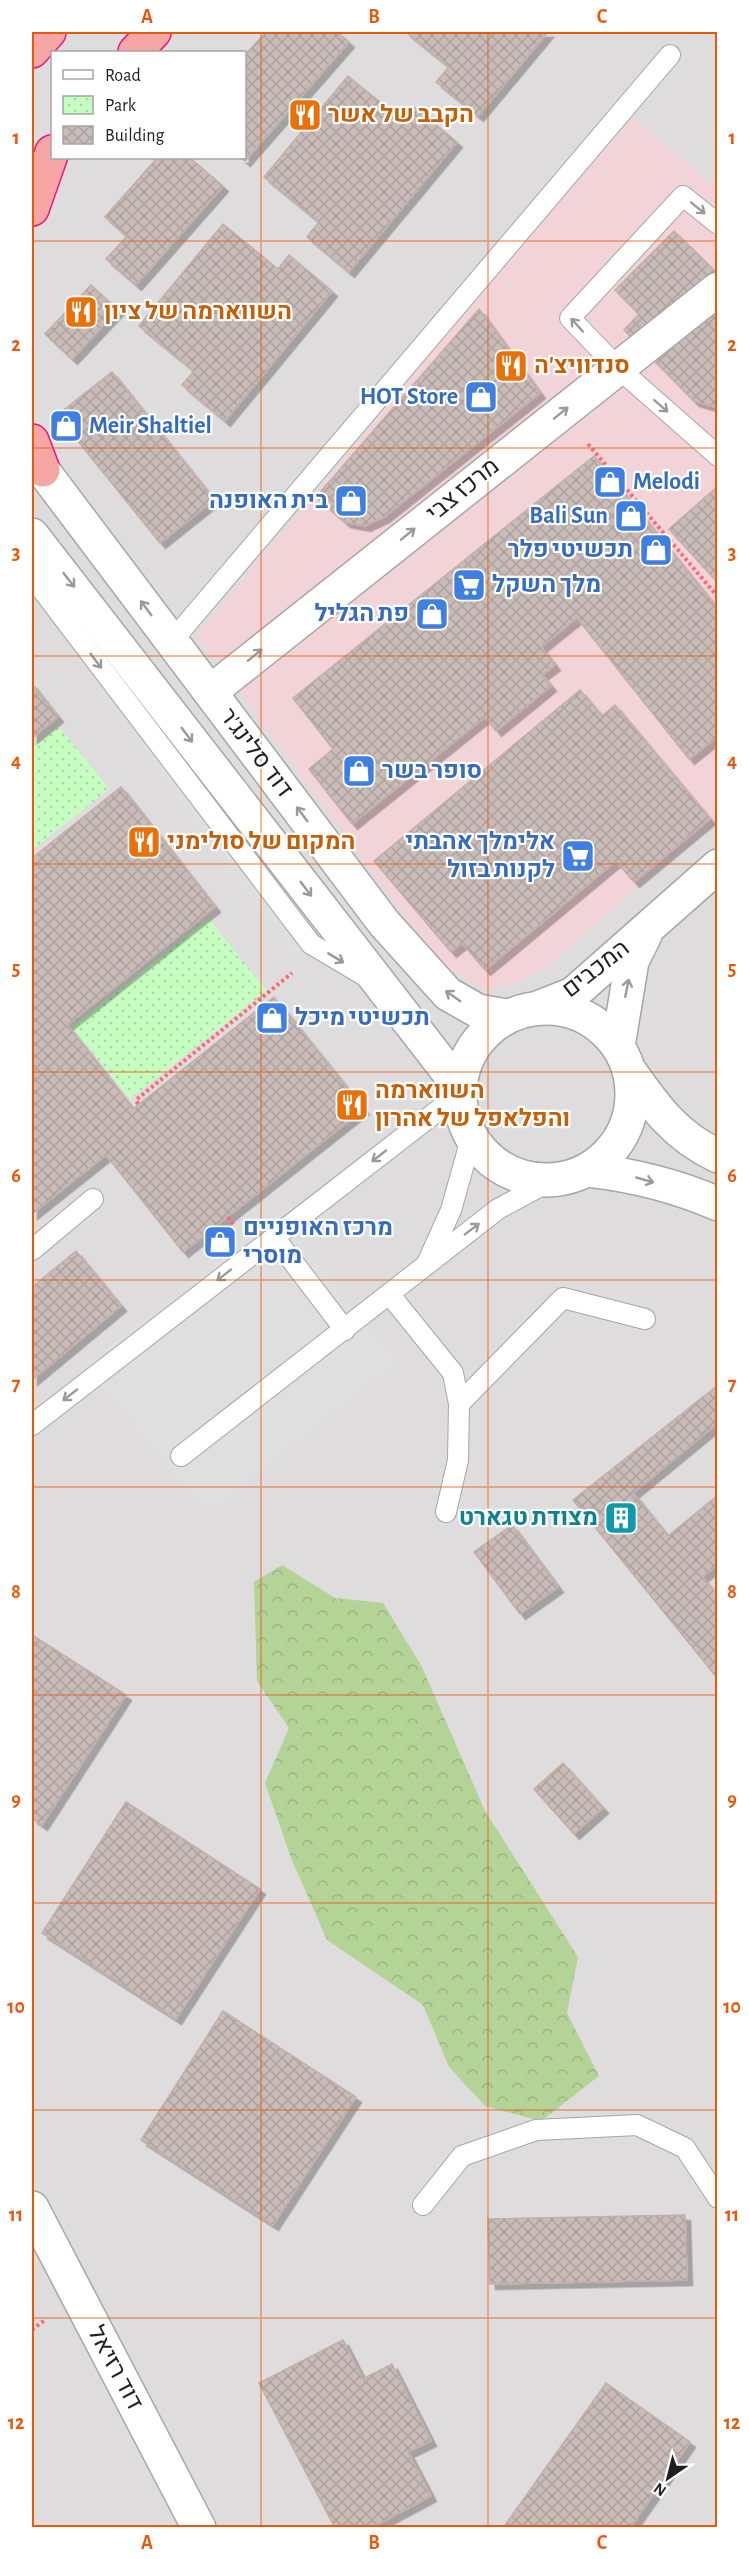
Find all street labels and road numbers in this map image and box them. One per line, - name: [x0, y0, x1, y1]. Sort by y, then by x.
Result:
- street label: מרכז צבי: [422, 454, 504, 526]
- street label: דוד סלינג'ר: [215, 704, 297, 802]
- street label: המכבים: [558, 936, 634, 1002]
- street label: דוד רזיאל: [83, 2322, 147, 2414]

